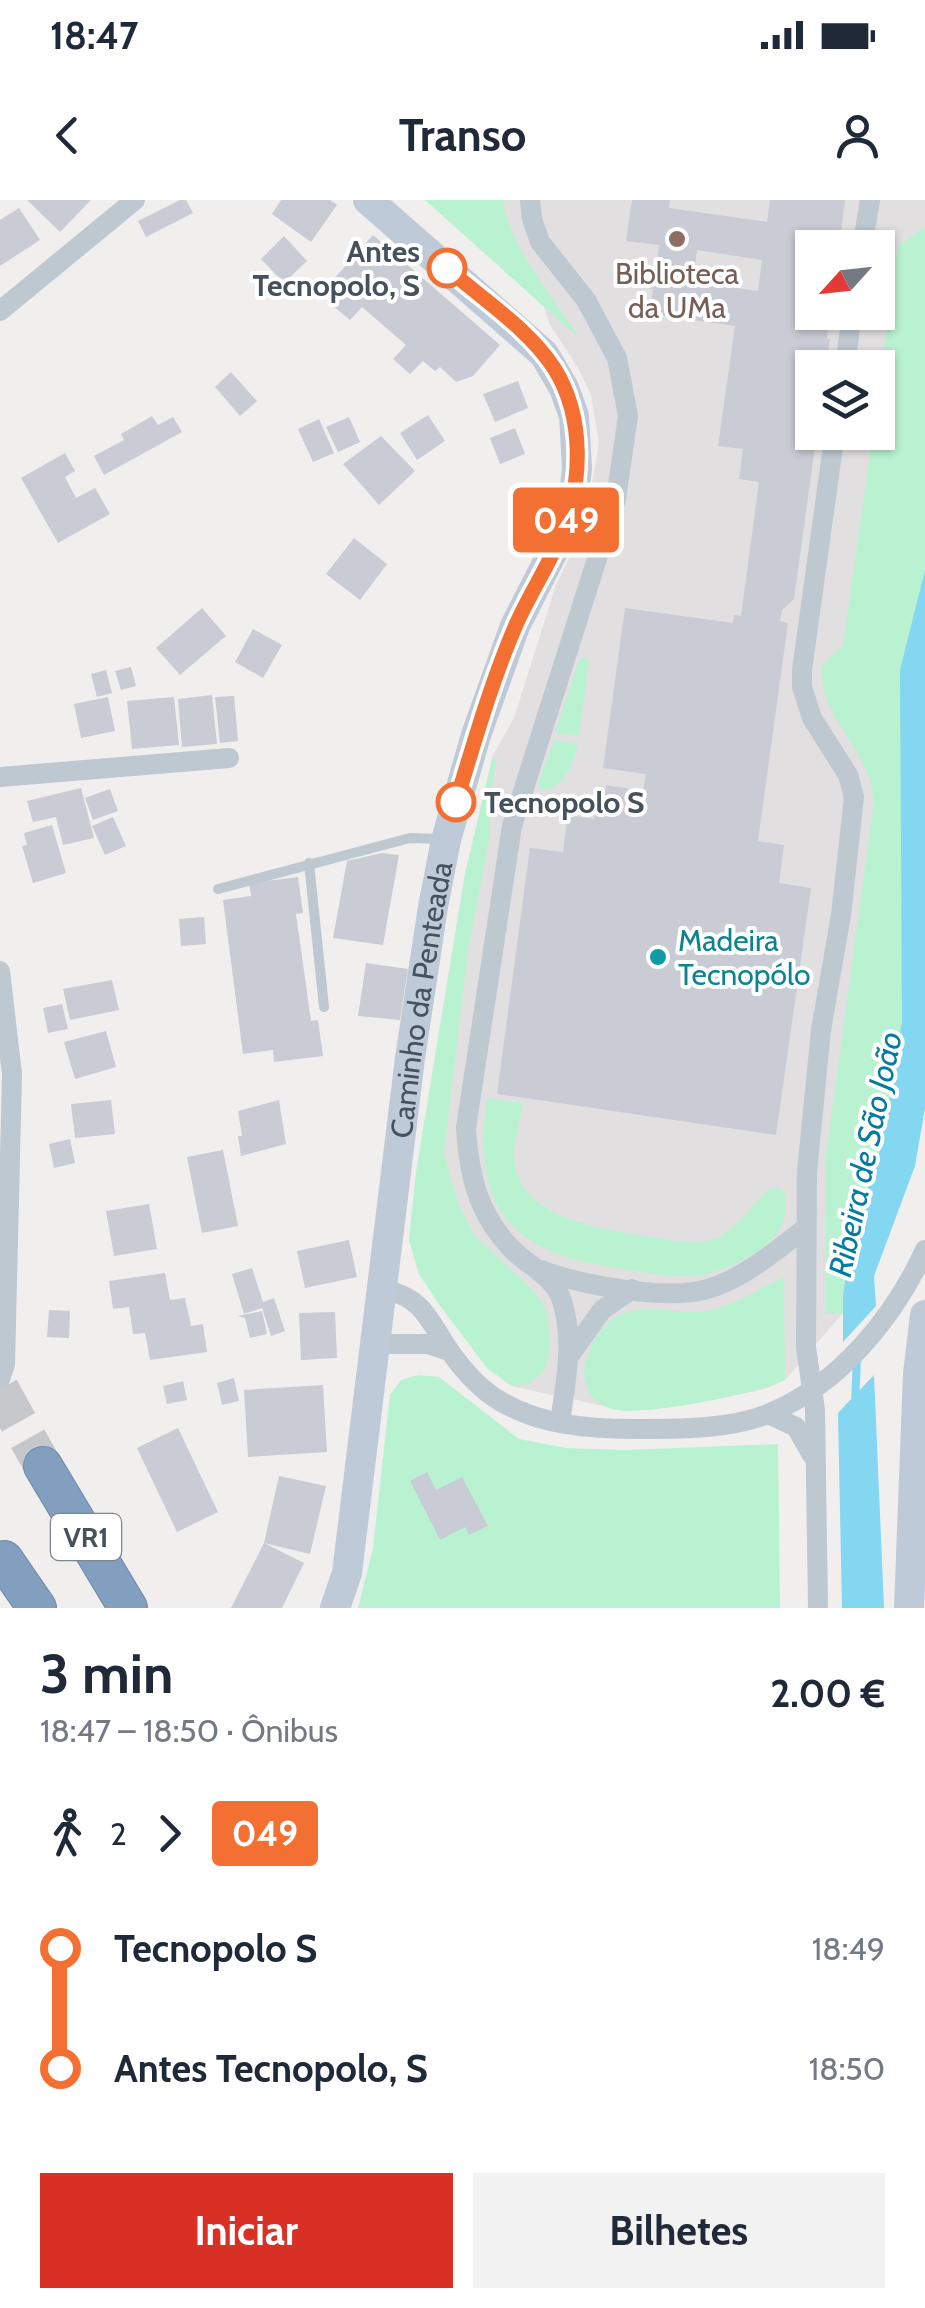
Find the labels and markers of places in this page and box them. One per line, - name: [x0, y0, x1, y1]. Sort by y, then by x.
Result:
- marker: Biblioteca da UMa: [666, 228, 688, 250]
- place label: Antes Tecnopolo, S: [253, 233, 420, 304]
- marker: Antes Tecnopolo, S: [428, 249, 466, 287]
- place label: Biblioteca da UMa: [615, 255, 740, 326]
- marker: Tecnopolo S: [437, 783, 475, 821]
- place label: Tecnopolo S: [484, 784, 644, 821]
- place label: Madeira Tecnopólo: [678, 922, 811, 993]
- marker: Madeira Tecnopólo: [647, 946, 669, 968]

